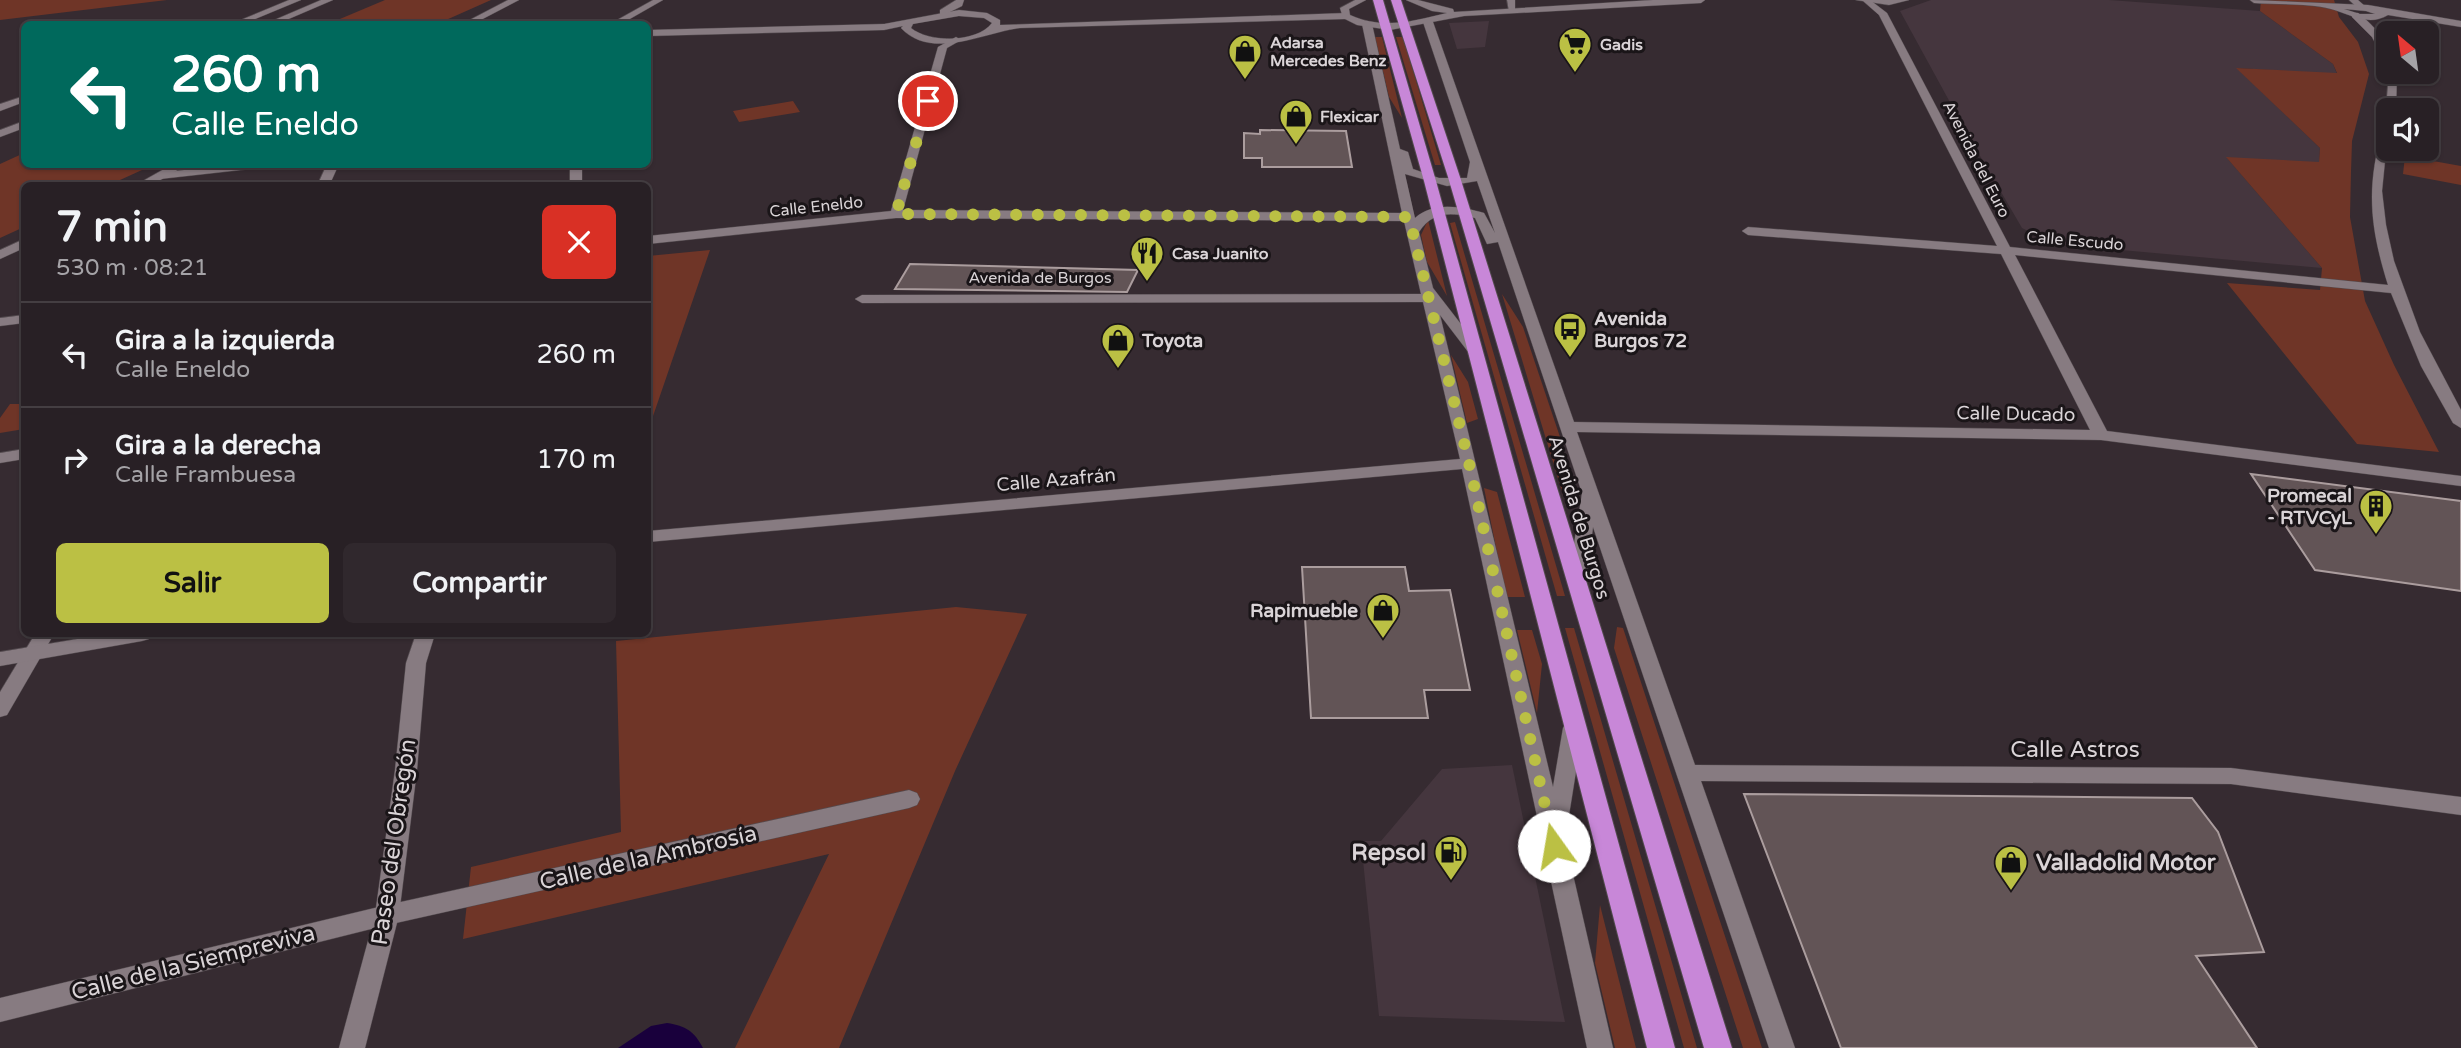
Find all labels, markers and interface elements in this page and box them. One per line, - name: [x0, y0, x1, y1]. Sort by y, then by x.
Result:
- north arrow: [2376, 21, 2440, 84]
- map controls: [2376, 21, 2439, 161]
- supermarket icon: Gadis: [1556, 25, 1594, 74]
- shop icon: Adarsa Mercedes Benz: [1226, 32, 1264, 81]
- place label: Adarsa Mercedes Benz: [1270, 33, 1386, 71]
- place label: Gadis: [1600, 35, 1643, 55]
- text: 260 m: [171, 46, 321, 105]
- icon: left: [56, 49, 147, 140]
- pin: [898, 71, 958, 131]
- icon: arrive: [909, 82, 947, 120]
- shop icon: Flexicar: [1277, 97, 1315, 146]
- street label: Avenida del Euro: [1938, 98, 2014, 221]
- button: sound: [2376, 98, 2439, 161]
- text: Calle Eneldo: [171, 106, 359, 144]
- place label: Flexicar: [1320, 107, 1380, 127]
- street label: Calle Eneldo: [768, 192, 864, 222]
- text: 7 min: [56, 202, 168, 253]
- button: close: [542, 205, 616, 279]
- street label: Calle Escudo: [2026, 227, 2124, 255]
- restaurant icon: Casa Juanito: [1128, 234, 1166, 283]
- place label: Casa Juanito: [1172, 244, 1269, 264]
- text: 530 m · 08:21: [56, 254, 208, 282]
- street label: Avenida de Burgos: [968, 268, 1112, 288]
- place label: Avenida Burgos 72: [1594, 308, 1687, 353]
- bus stop icon: Avenida Burgos 72: [1551, 310, 1589, 359]
- shop icon: Toyota: [1099, 321, 1137, 370]
- text: Gira a la izquierda: [115, 325, 335, 356]
- place label: Toyota: [1141, 330, 1203, 353]
- icon: left: [56, 336, 94, 374]
- text: 260 m: [536, 339, 616, 370]
- text: Calle Eneldo: [115, 356, 250, 384]
- street label: Calle Ducado: [1956, 402, 2076, 426]
- text: Gira a la derecha: [115, 430, 321, 461]
- street label: Avenida de Burgos: [1544, 433, 1614, 602]
- icon: right: [56, 441, 94, 479]
- text: 170 m: [536, 444, 616, 475]
- text: Calle Frambuesa: [115, 461, 296, 489]
- street label: Calle Azafrán: [995, 464, 1117, 496]
- place label: Promecal - RTVCyL: [2267, 485, 2353, 530]
- building icon: Promecal - RTVCyL: [2357, 487, 2395, 536]
- button: Salir: [56, 543, 329, 623]
- button: Compartir: [343, 543, 616, 623]
- shop icon: Rapimueble: [1364, 591, 1402, 640]
- place label: Rapimueble: [1250, 600, 1358, 623]
- street label: Calle Astros: [2010, 736, 2140, 764]
- street label: Paseo del Obregón: [366, 737, 422, 947]
- position arrow: [1517, 809, 1591, 883]
- street label: Calle de la Ambrosía: [537, 819, 760, 897]
- fuel station icon: Repsol: [1432, 833, 1470, 882]
- place label: Repsol: [1351, 839, 1426, 867]
- shop icon: Valladolid Motor: [1992, 843, 2030, 892]
- place label: Valladolid Motor: [2036, 849, 2217, 877]
- street label: Calle de la Siempreviva: [69, 919, 318, 1007]

